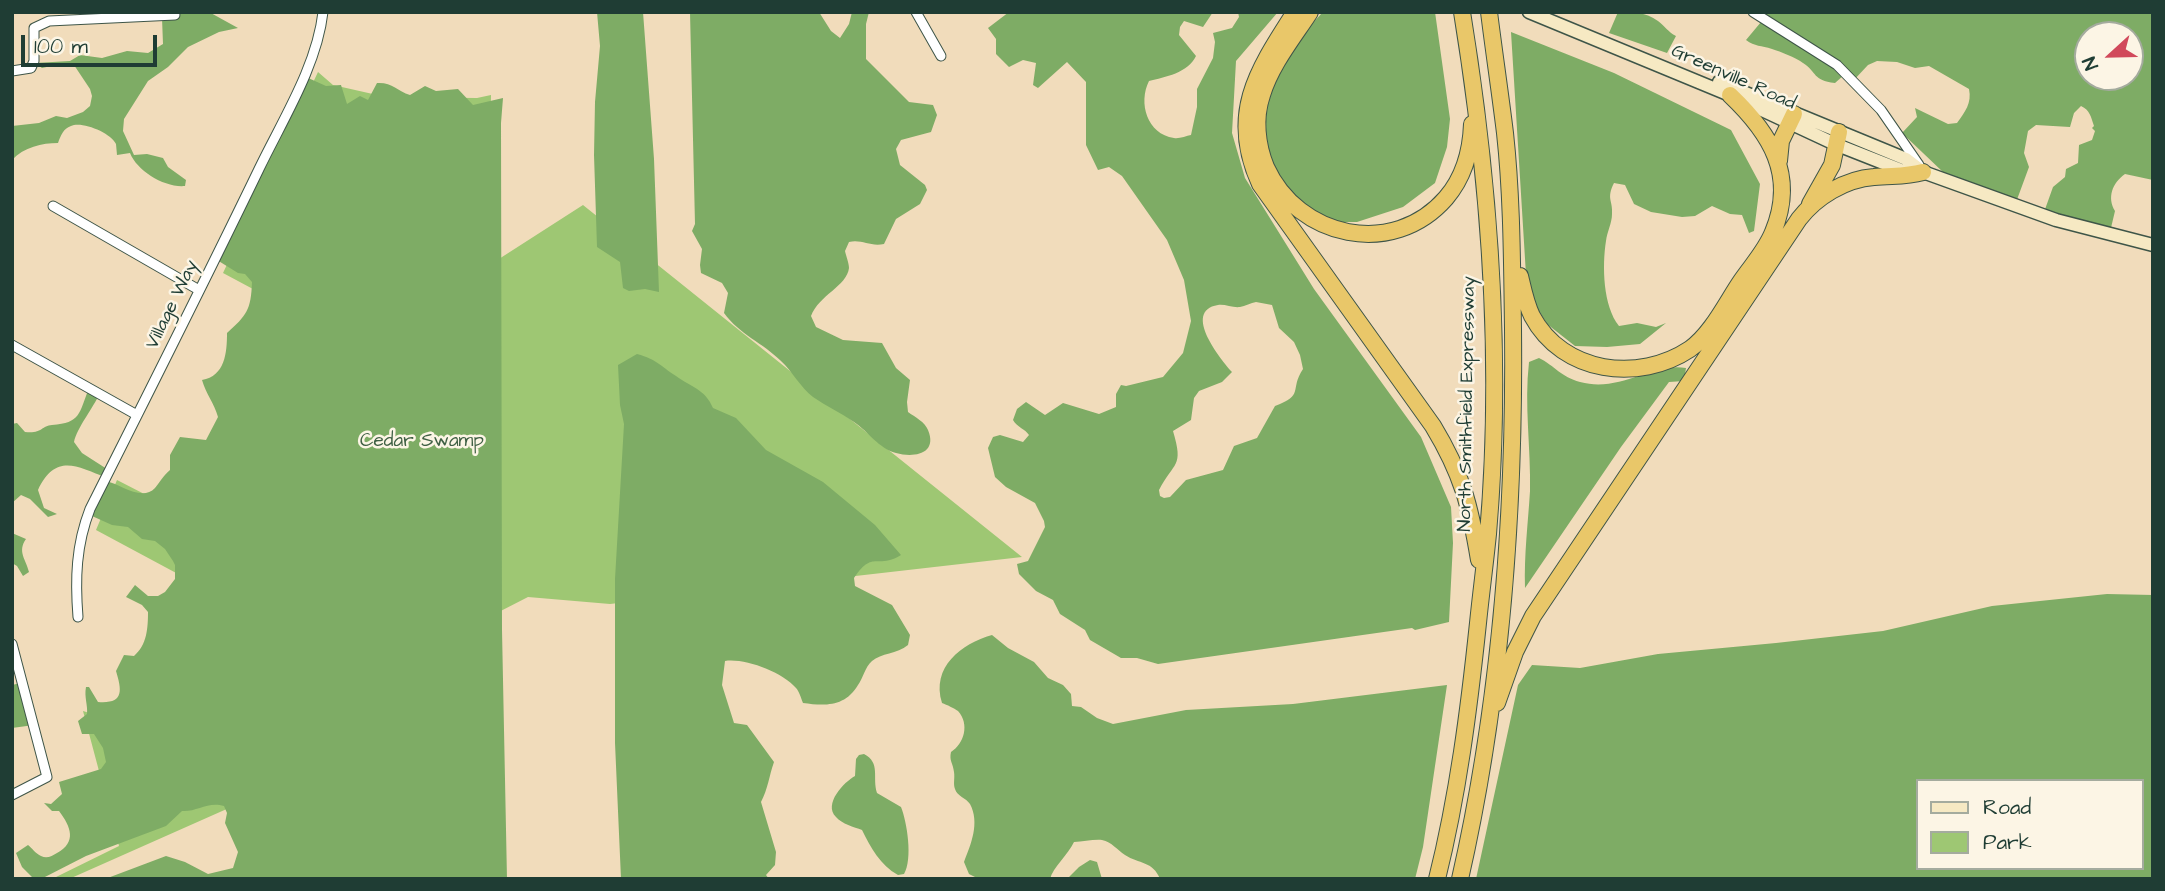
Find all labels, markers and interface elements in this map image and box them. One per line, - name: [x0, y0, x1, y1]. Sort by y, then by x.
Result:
- scale bar: [24, 21, 161, 65]
- north arrow: [2074, 21, 2144, 91]
- text: 100 m: [34, 32, 88, 61]
- street label: Greenville Road: [1667, 40, 1799, 116]
- text: N: [2076, 53, 2106, 74]
- street label: Village Way: [142, 257, 204, 353]
- street label: North Smithfield Expressway: [1454, 276, 1482, 532]
- park label: Cedar Swamp: [360, 431, 484, 453]
- legend: [1916, 779, 2144, 870]
- text: Road: [1983, 793, 2031, 822]
- text: Park: [1983, 828, 2032, 857]

